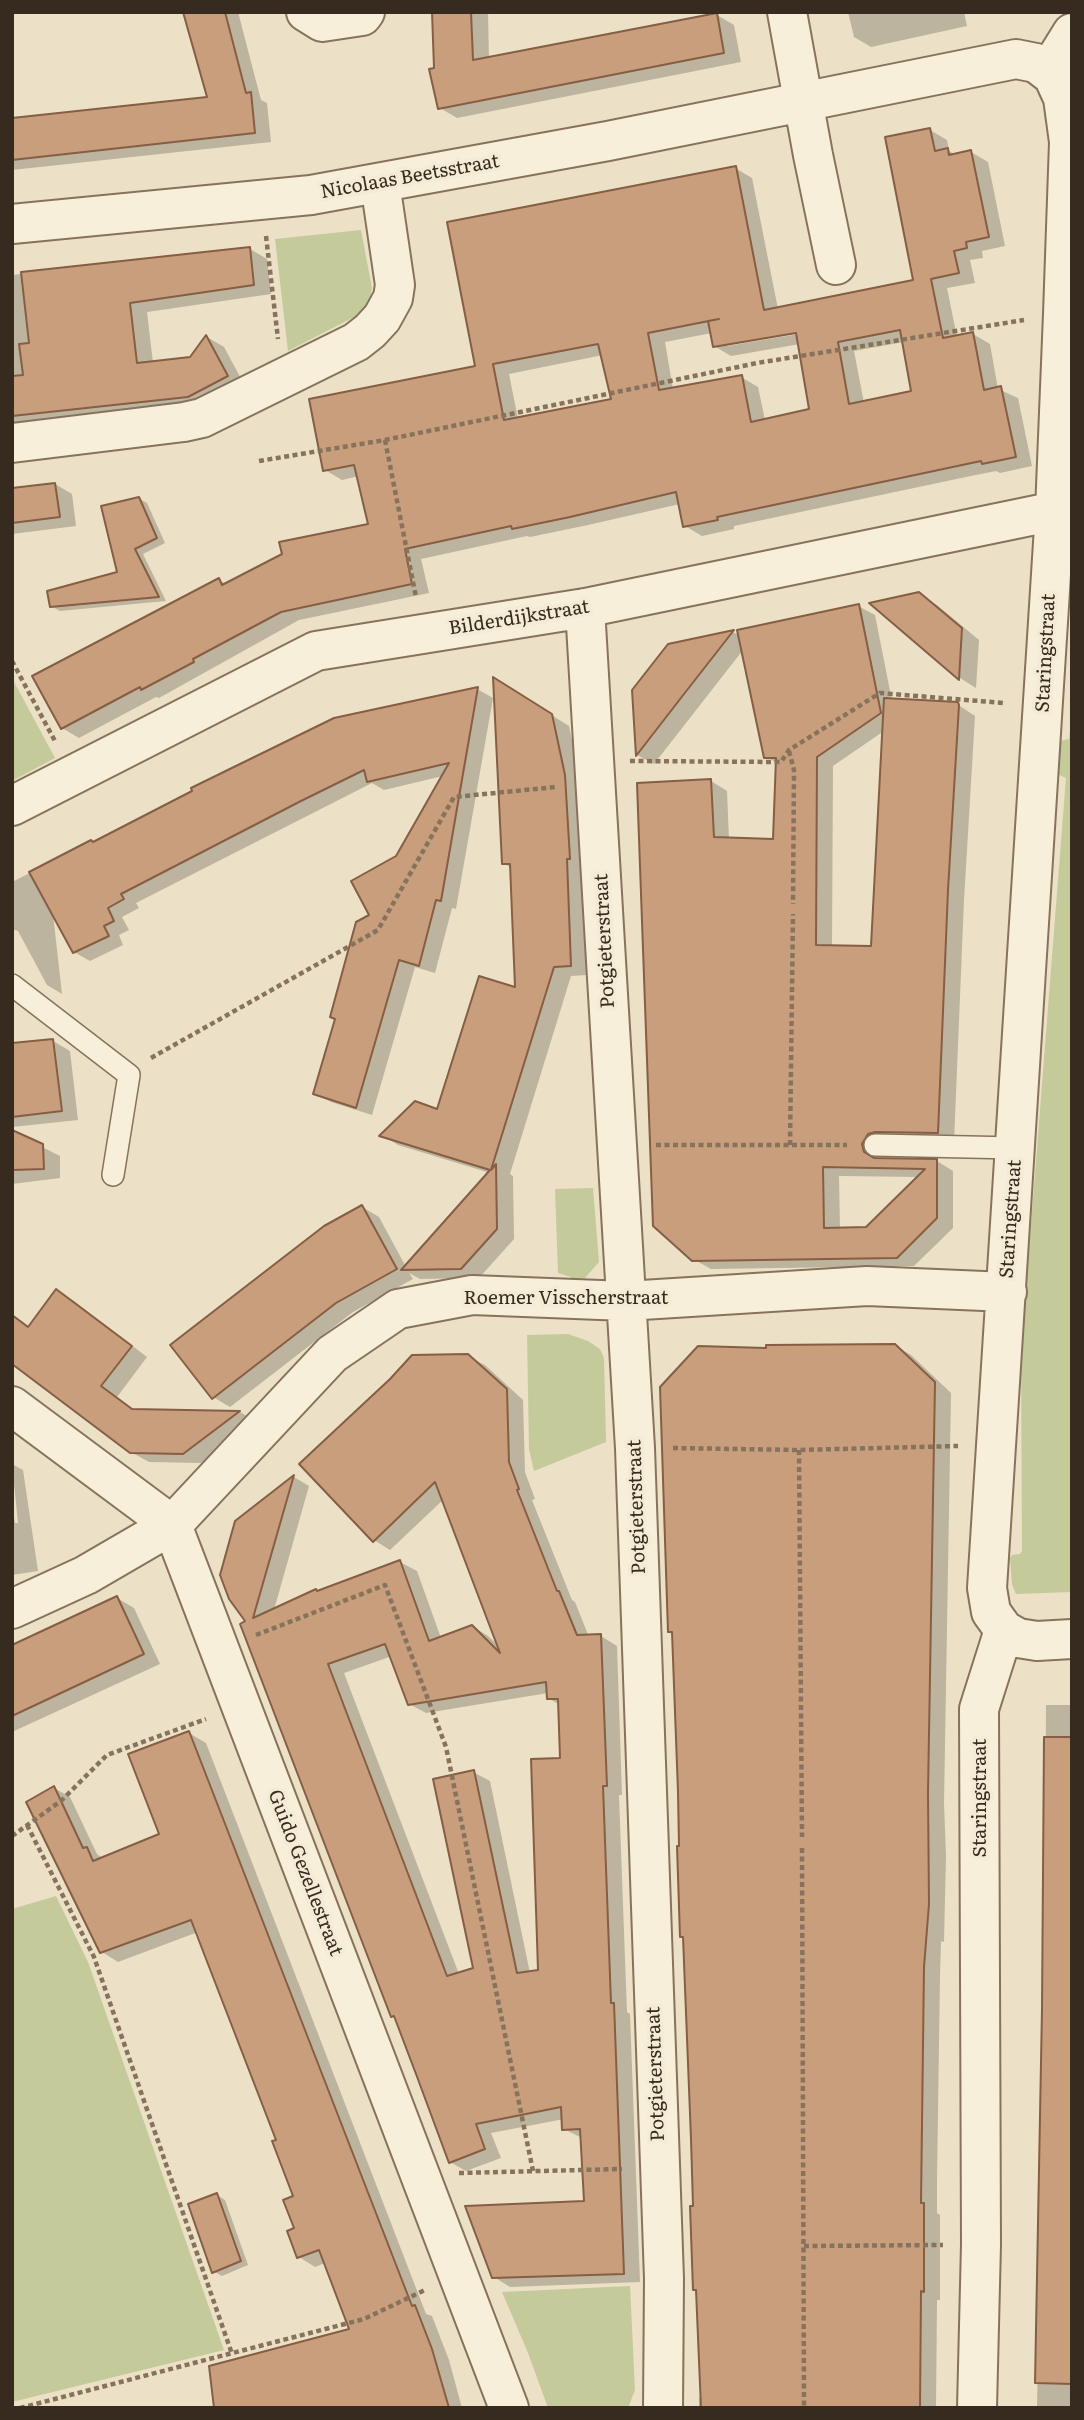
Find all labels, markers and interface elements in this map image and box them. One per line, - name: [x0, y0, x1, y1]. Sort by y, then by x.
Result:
- street label: Nicolaas Beetsstraat: [319, 150, 501, 204]
- street label: Staringstraat: [1031, 593, 1061, 713]
- street label: Bilderdijkstraat: [447, 596, 591, 640]
- street label: Potgieterstraat: [590, 873, 620, 1009]
- street label: Staringstraat: [995, 1159, 1027, 1279]
- street label: Roemer Visscherstraat: [464, 1287, 668, 1309]
- street label: Potgieterstraat: [623, 1439, 651, 1575]
- street label: Staringstraat: [969, 1738, 991, 1858]
- street label: Guido Gezellestraat: [263, 1787, 347, 1959]
- street label: Potgieterstraat: [642, 2006, 670, 2142]

